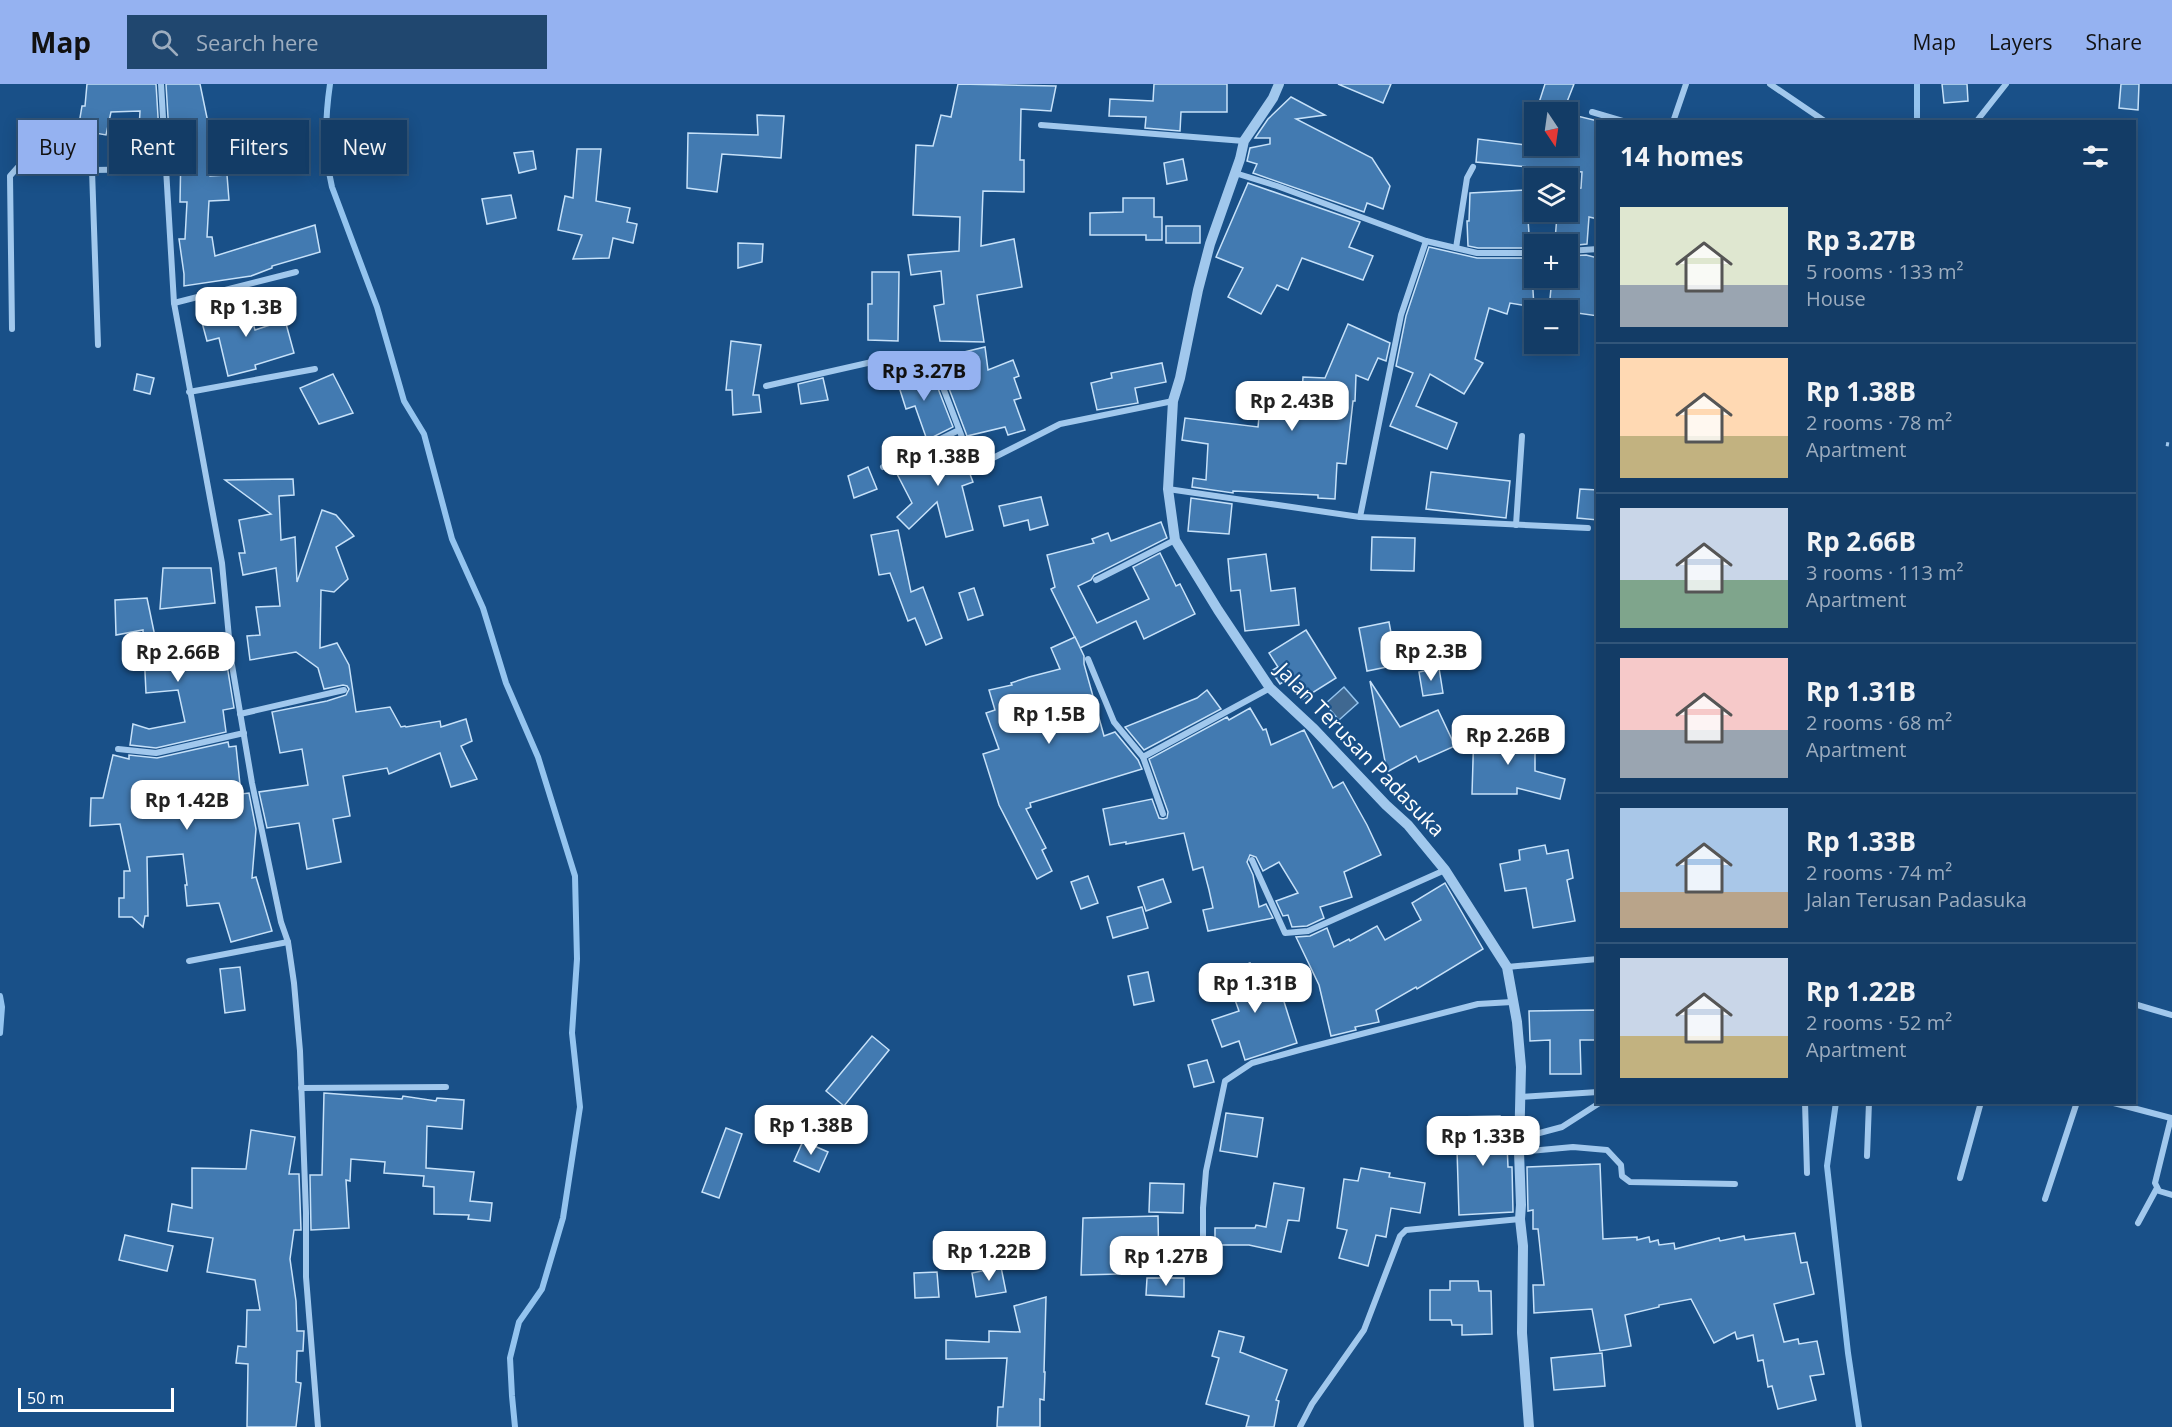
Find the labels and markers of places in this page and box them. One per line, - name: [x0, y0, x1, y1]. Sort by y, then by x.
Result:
- pin: Rp 1.3B: [191, 287, 301, 338]
- pin: Rp 3.27B: [862, 351, 986, 402]
- pin: Rp 2.43B: [1230, 381, 1354, 432]
- pin: Rp 1.38B: [876, 436, 1000, 487]
- pin: Rp 2.3B: [1376, 631, 1486, 682]
- pin: Rp 2.66B: [116, 632, 240, 683]
- pin: Rp 1.5B: [994, 694, 1104, 745]
- pin: Rp 2.26B: [1446, 715, 1570, 766]
- pin: Rp 1.42B: [125, 780, 249, 831]
- pin: Rp 1.31B: [1193, 963, 1317, 1014]
- pin: Rp 1.38B: [749, 1105, 873, 1156]
- pin: Rp 1.33B: [1421, 1116, 1545, 1167]
- pin: Rp 1.22B: [927, 1231, 1051, 1282]
- pin: Rp 1.27B: [1104, 1236, 1228, 1287]

